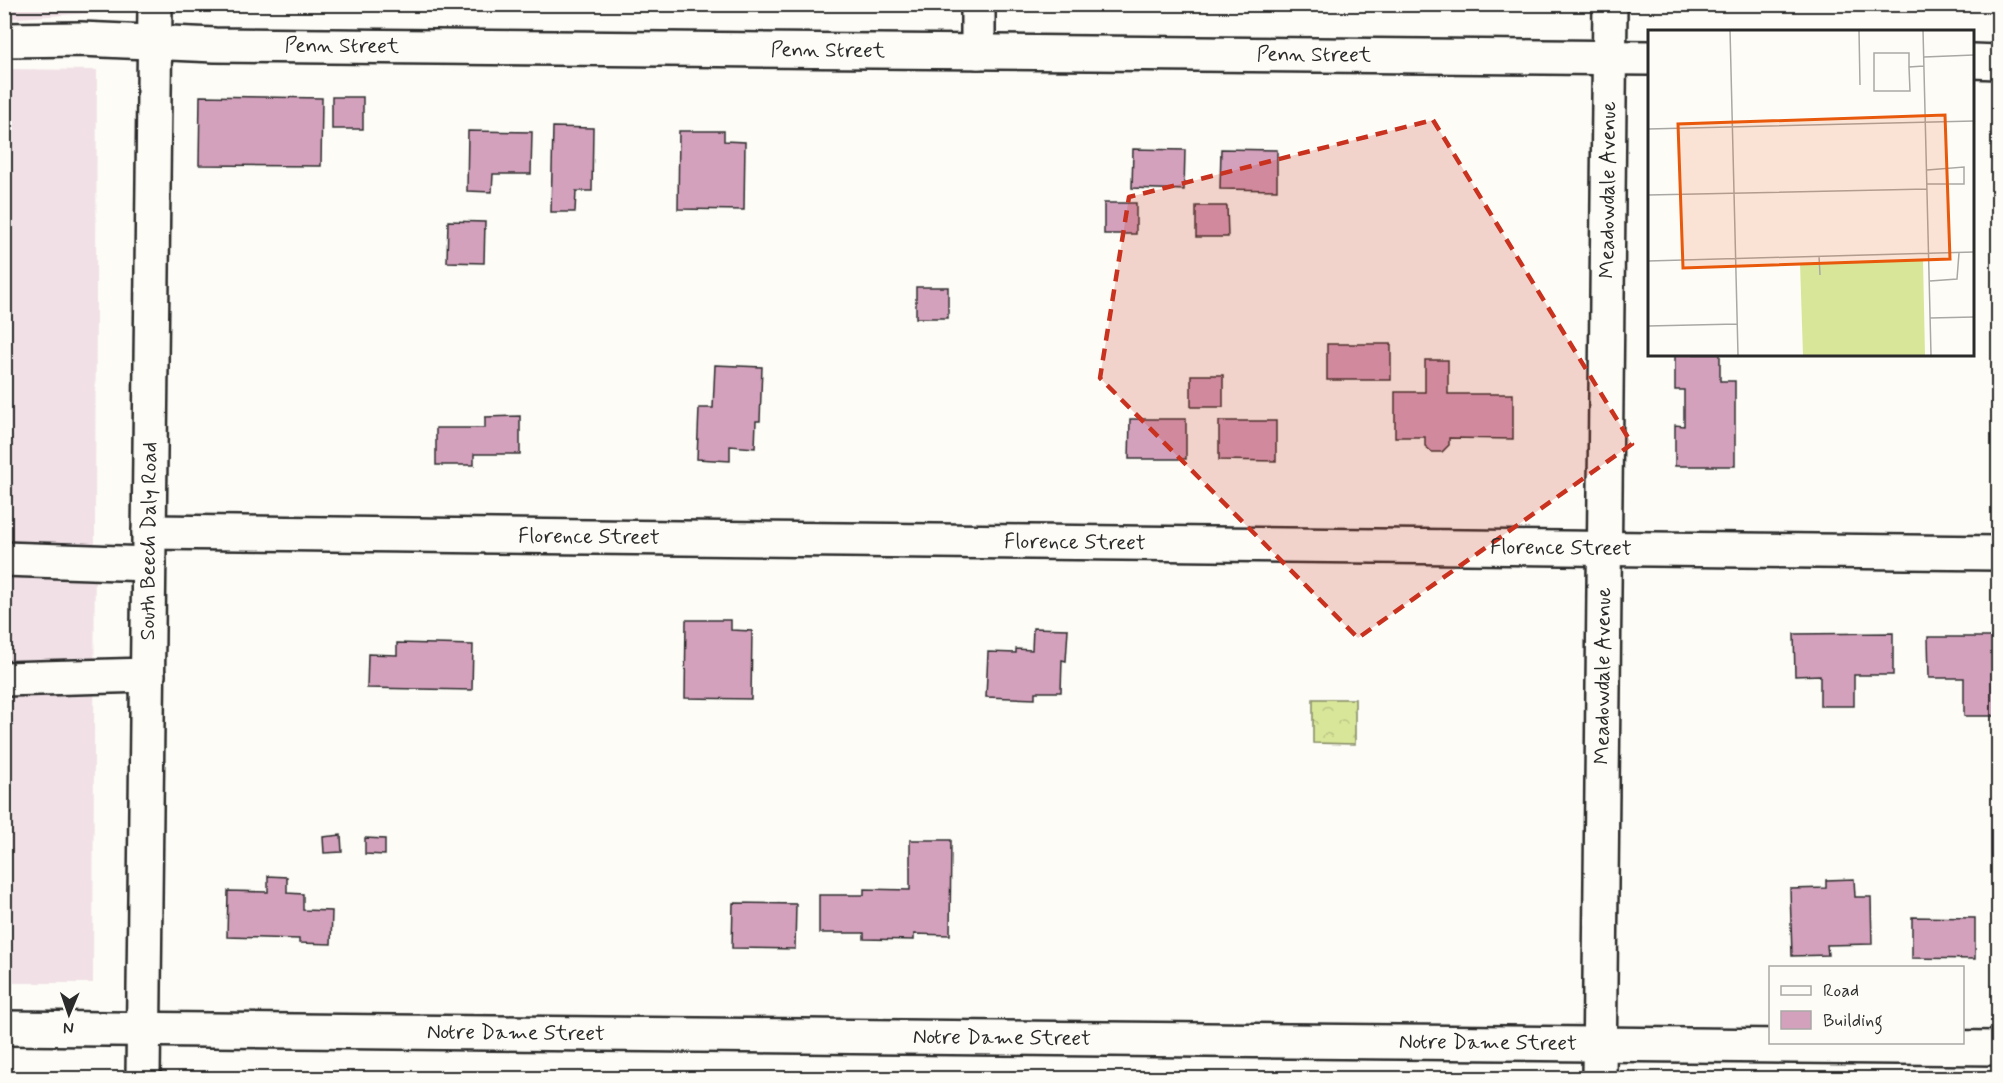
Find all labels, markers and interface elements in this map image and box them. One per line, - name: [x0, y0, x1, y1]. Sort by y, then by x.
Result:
- inset map: [1648, 30, 1973, 356]
- street label: Penn Street: [284, 32, 400, 61]
- street label: Penn Street: [770, 36, 886, 65]
- street label: Penn Street: [1256, 40, 1372, 69]
- street label: Meadowdale Avenue: [1593, 101, 1623, 279]
- street label: South Beech Daly Road: [134, 442, 164, 640]
- street label: Florence Street: [518, 522, 660, 552]
- street label: Florence Street: [1004, 528, 1146, 557]
- street label: Florence Street: [1490, 533, 1632, 563]
- street label: Meadowdale Avenue: [1588, 587, 1618, 765]
- legend: [1769, 966, 1964, 1044]
- text: Road: [1823, 979, 1859, 1003]
- north arrow: [39, 984, 99, 1044]
- text: Building: [1823, 1009, 1883, 1035]
- text: N: [63, 1017, 74, 1038]
- street label: Notre Dame Street: [427, 1018, 605, 1048]
- street label: Notre Dame Street: [913, 1023, 1091, 1053]
- street label: Notre Dame Street: [1399, 1028, 1577, 1058]

